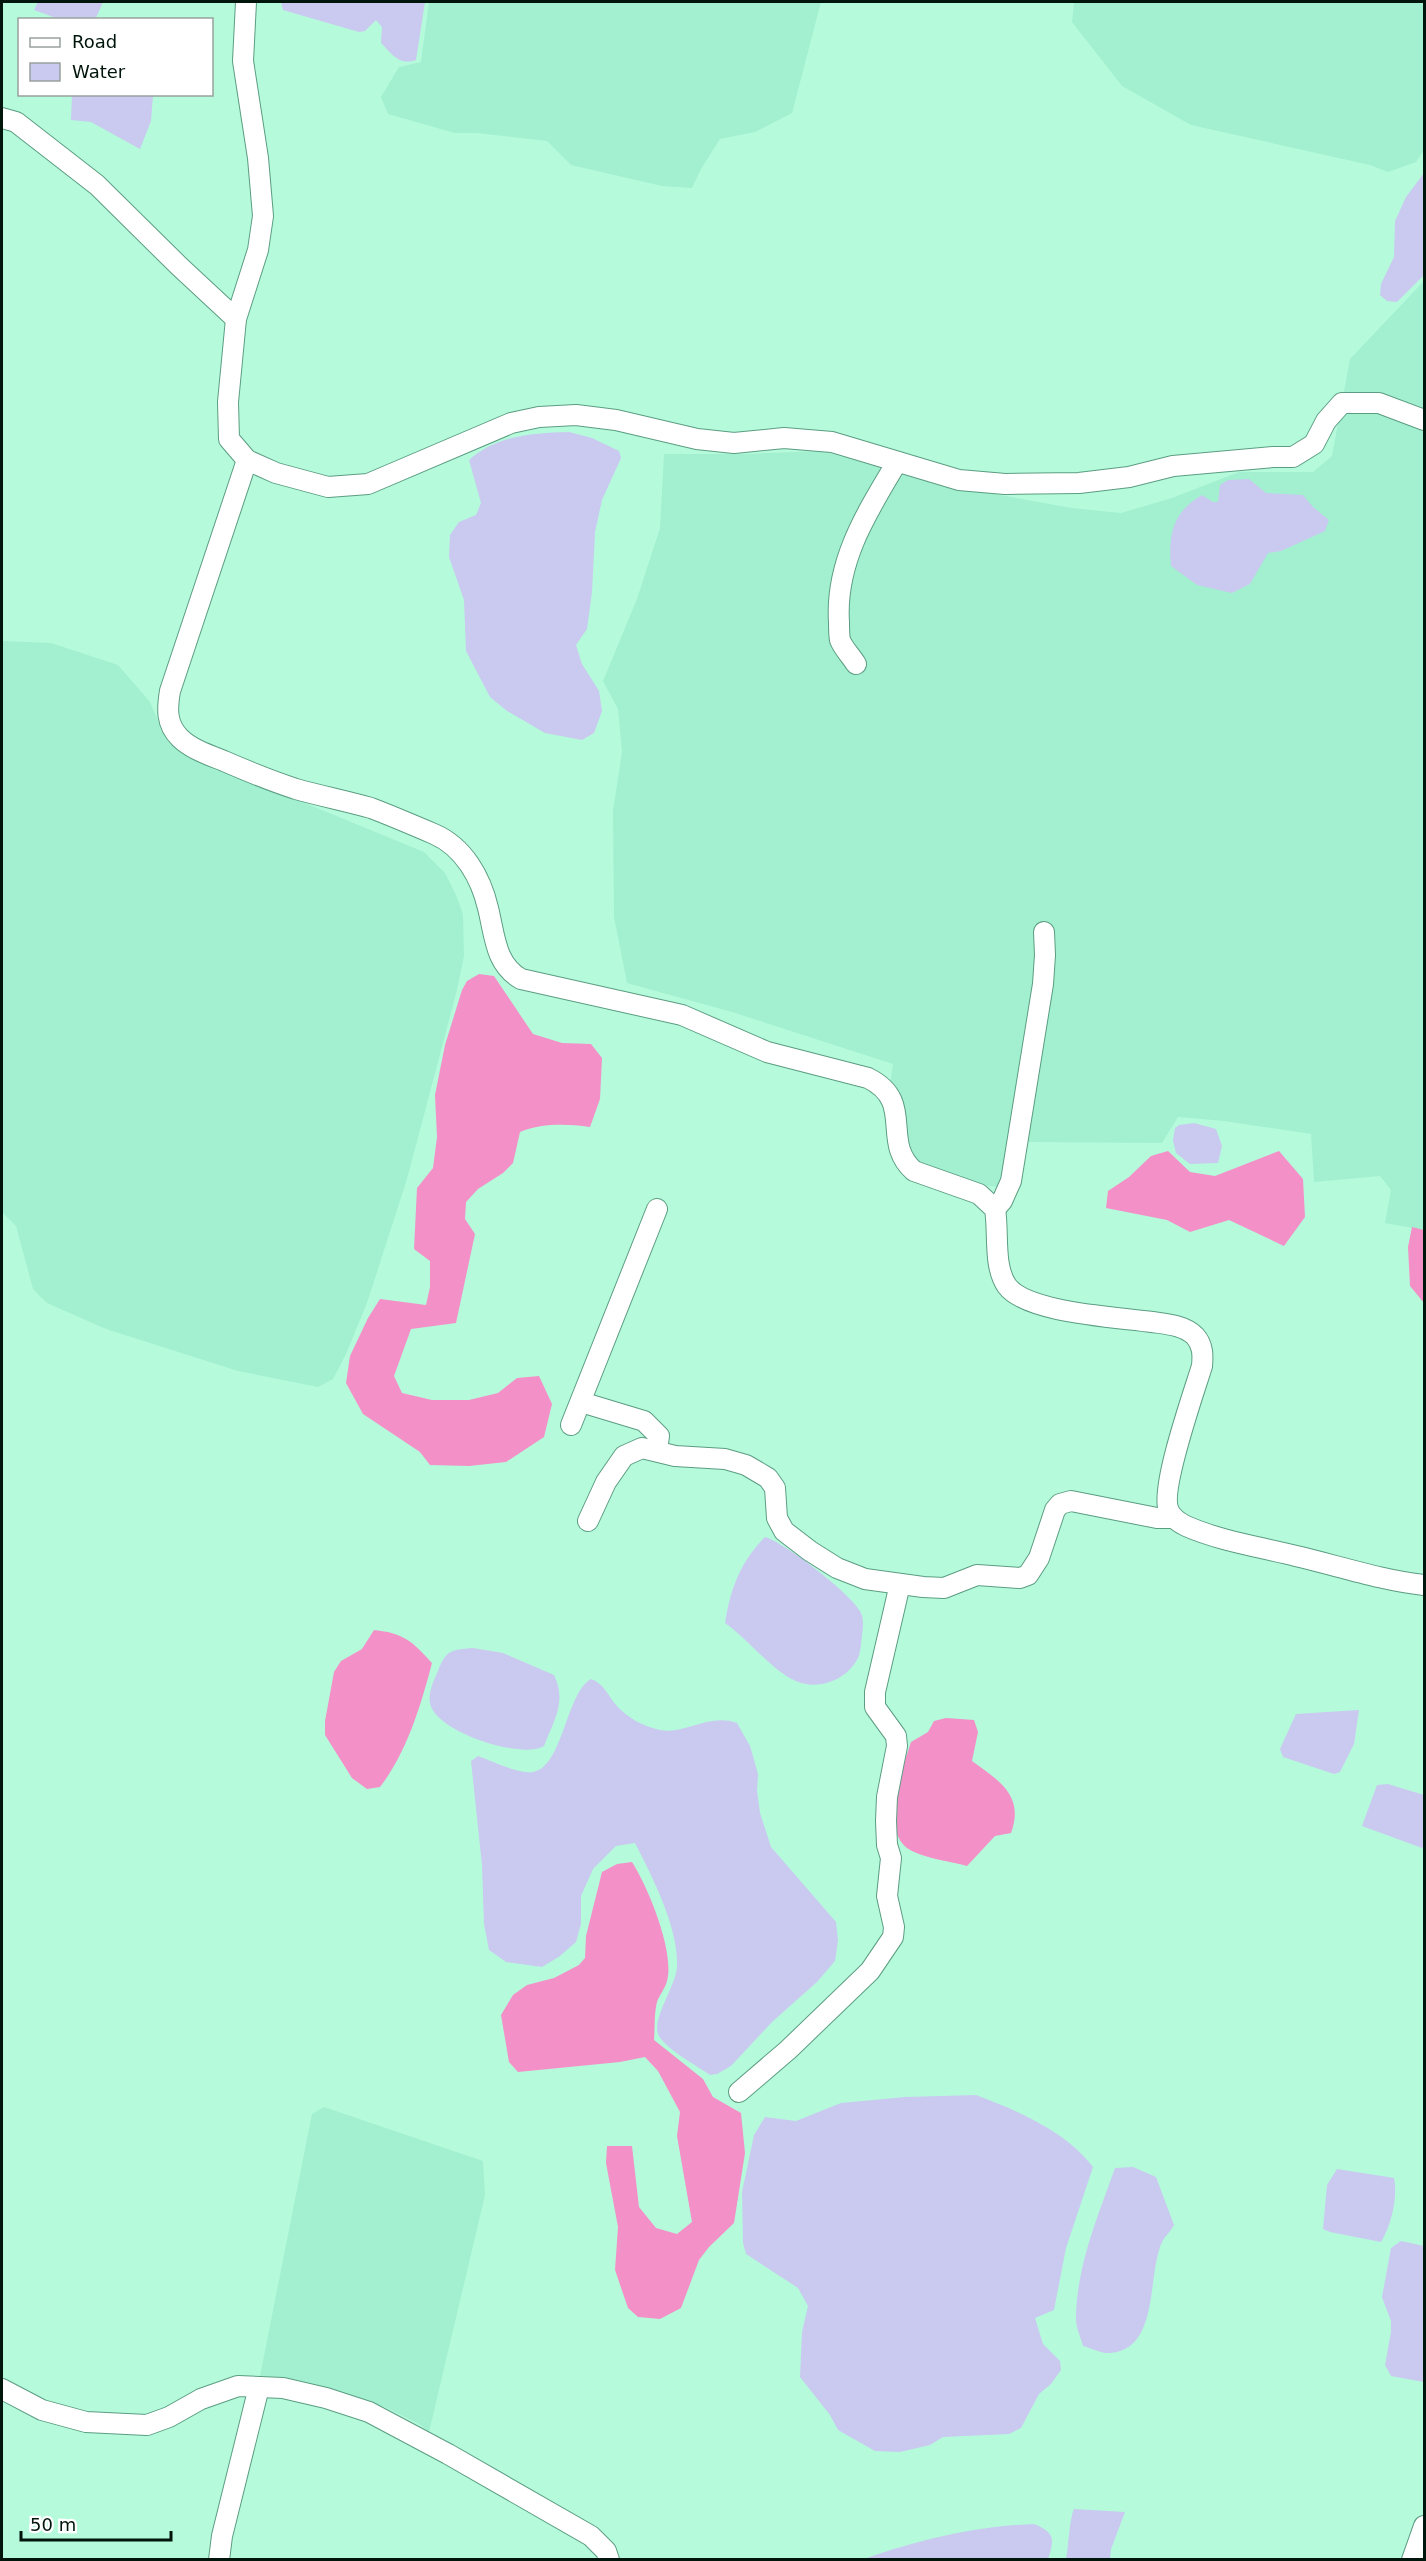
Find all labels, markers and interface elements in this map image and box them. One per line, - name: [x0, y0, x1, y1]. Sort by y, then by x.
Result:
- legend: [18, 18, 213, 96]
- text: Road: [72, 31, 117, 52]
- text: Water: [72, 61, 126, 82]
- scale bar: [21, 2504, 171, 2542]
- text: 50 m: [30, 2514, 76, 2535]

